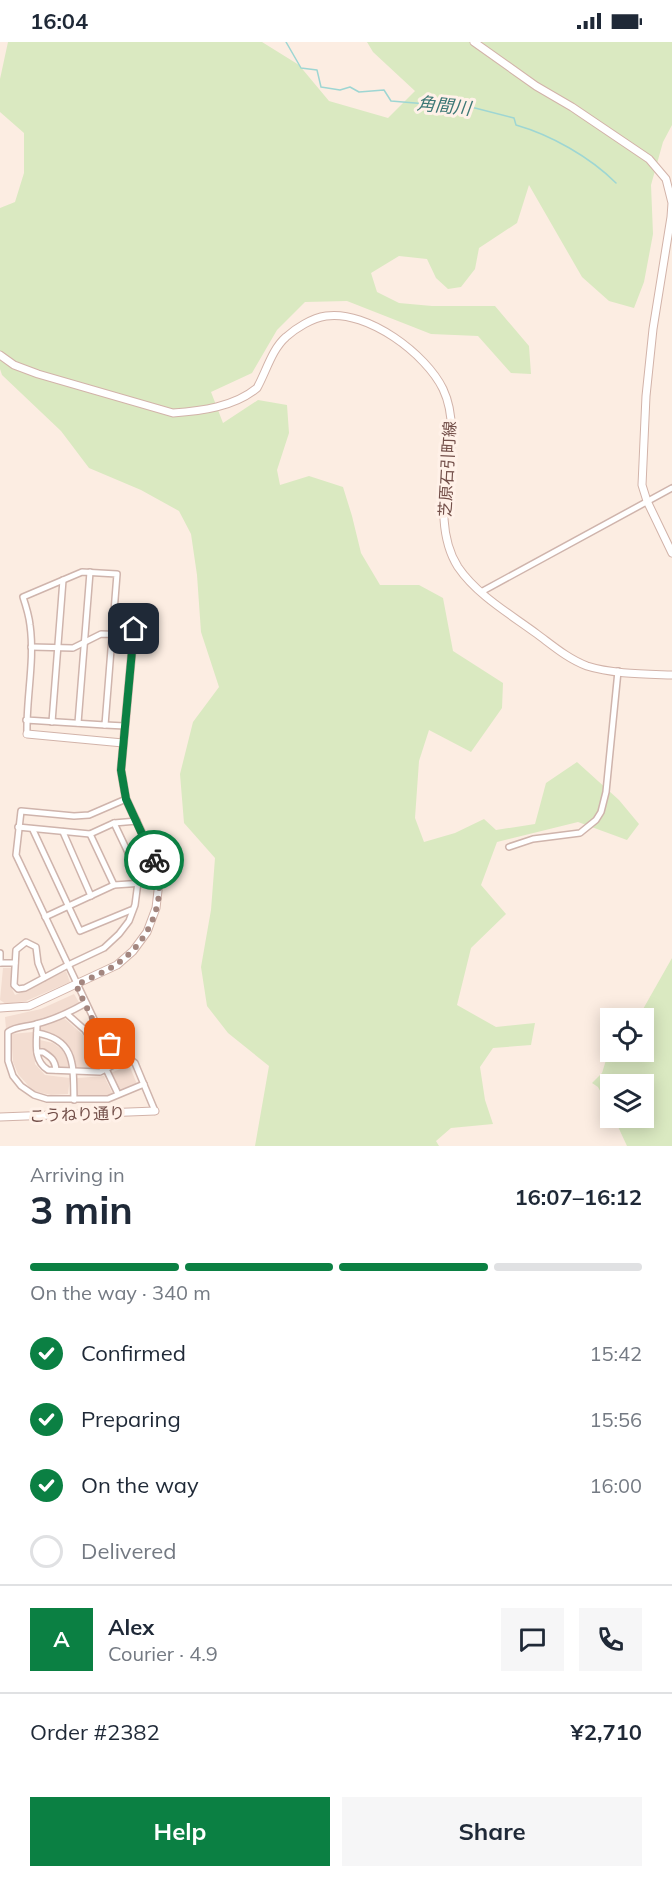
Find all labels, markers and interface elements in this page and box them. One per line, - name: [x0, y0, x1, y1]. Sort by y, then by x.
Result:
- text: 16:04: [30, 7, 88, 35]
- water label: 角間川: [416, 91, 474, 120]
- street label: 芝原石引町線: [435, 421, 459, 517]
- pin: [108, 603, 159, 654]
- icon: home: [117, 612, 150, 645]
- courier: [124, 830, 184, 890]
- icon: bike: [138, 844, 171, 877]
- map controls: [600, 1008, 654, 1128]
- button: locate: [600, 1008, 654, 1062]
- pin: [84, 1018, 135, 1069]
- icon: bag: [93, 1027, 126, 1060]
- button: layers: [600, 1074, 654, 1128]
- street label: こうねり通り: [29, 1102, 125, 1126]
- text: Arriving in: [30, 1162, 125, 1187]
- text: 16:07–16:12: [514, 1183, 642, 1211]
- text: 3 min: [30, 1185, 133, 1234]
- text: On the way · 340 m: [30, 1280, 211, 1305]
- icon: check: [30, 1337, 63, 1370]
- text: Confirmed: [81, 1339, 186, 1367]
- text: 15:42: [589, 1341, 642, 1366]
- icon: check: [30, 1403, 63, 1436]
- text: Preparing: [81, 1405, 181, 1433]
- text: 15:56: [589, 1407, 642, 1432]
- icon: check: [30, 1469, 63, 1502]
- text: On the way: [81, 1471, 199, 1499]
- text: 16:00: [589, 1473, 642, 1498]
- text: Delivered: [81, 1537, 176, 1565]
- button: chat: [501, 1608, 564, 1671]
- button: phone: [579, 1608, 642, 1671]
- text: Alex: [108, 1613, 154, 1641]
- text: A: [53, 1625, 70, 1653]
- text: Courier · 4.9: [108, 1641, 218, 1666]
- text: Order #2382: [30, 1718, 160, 1746]
- text: ¥2,710: [571, 1718, 642, 1746]
- button: Help: [30, 1797, 330, 1866]
- button: Share: [342, 1797, 642, 1866]

